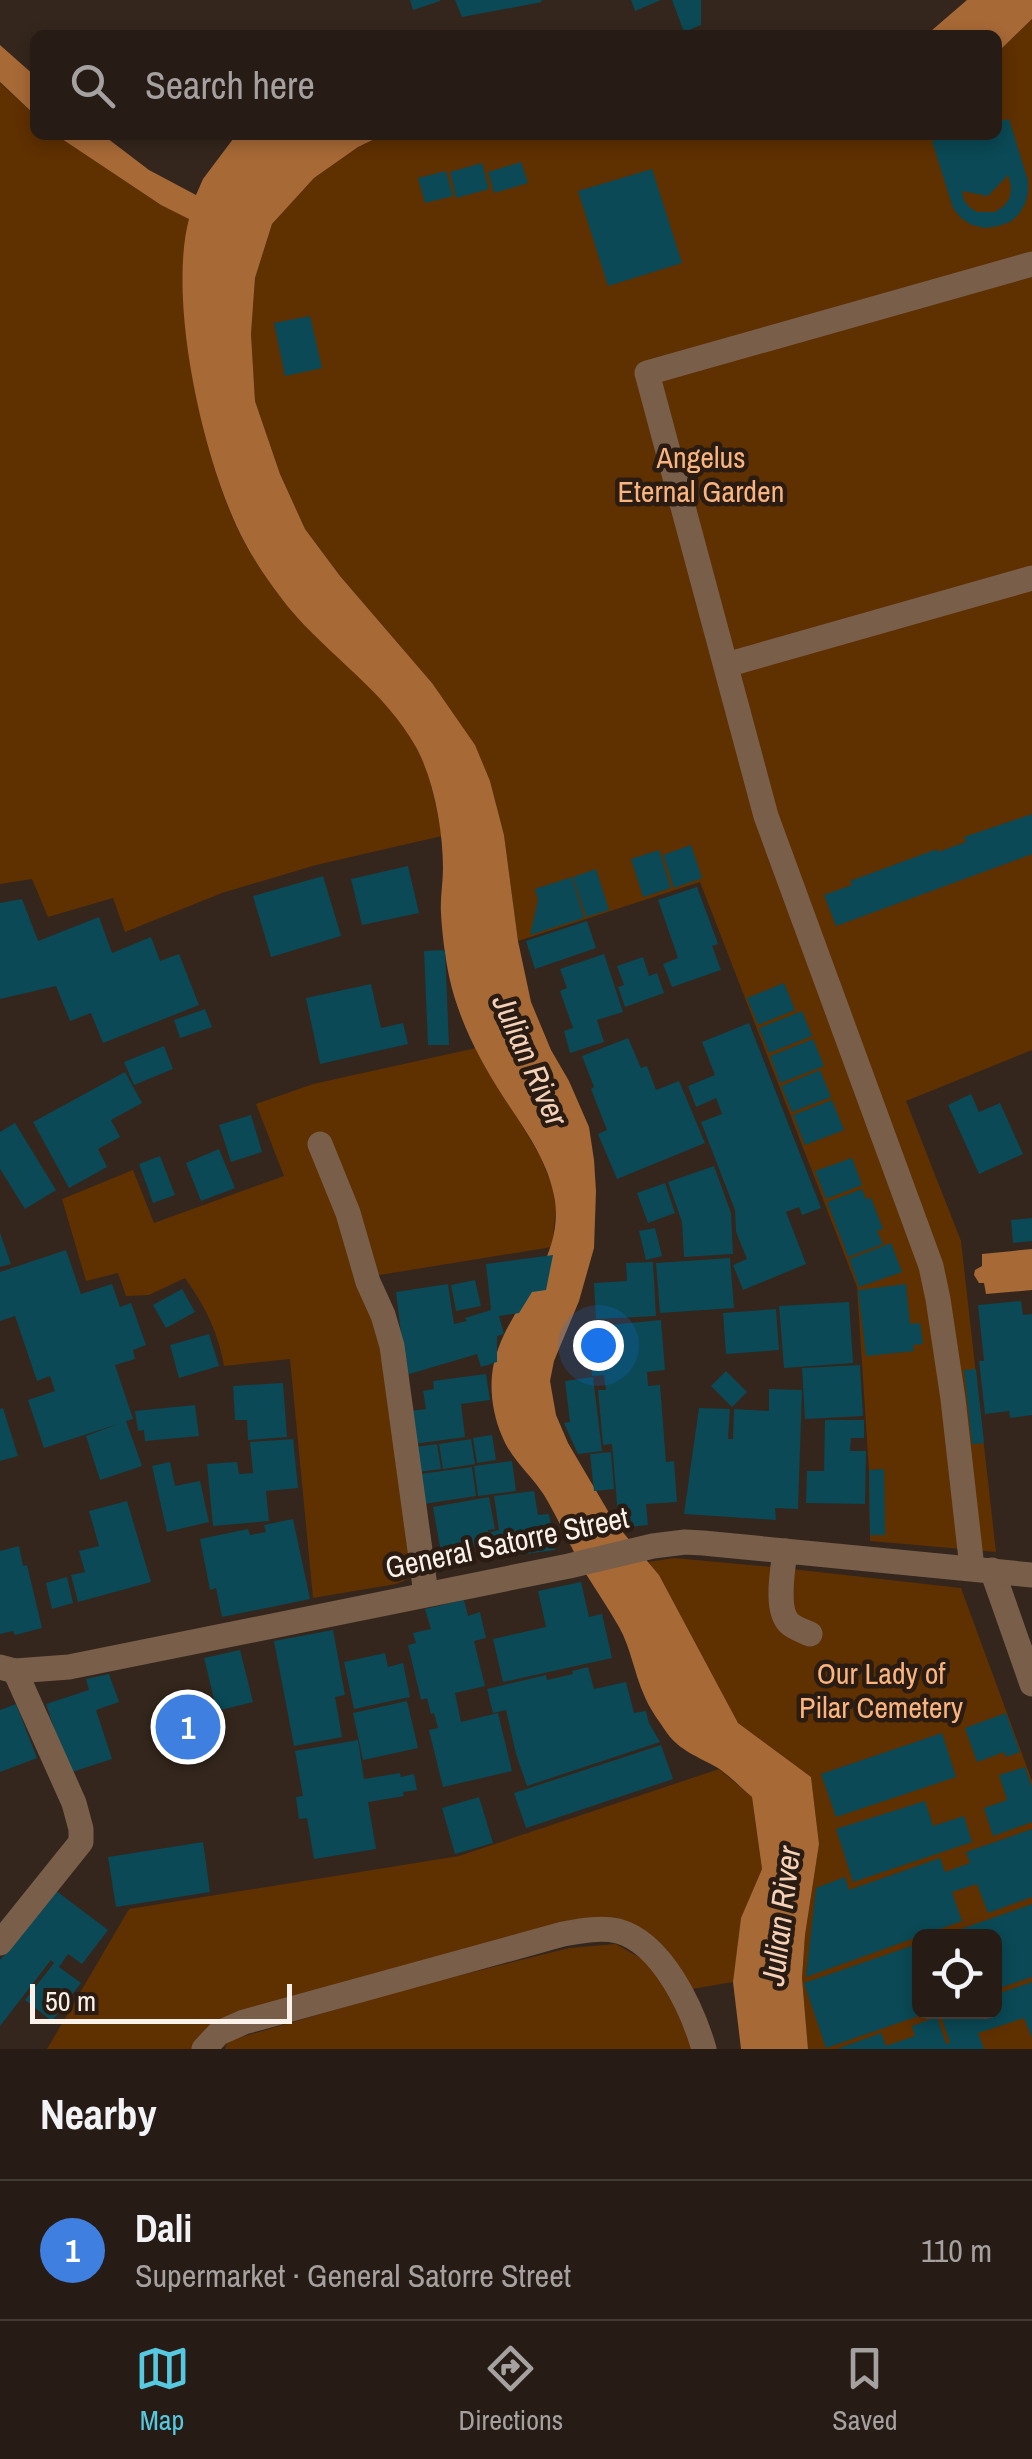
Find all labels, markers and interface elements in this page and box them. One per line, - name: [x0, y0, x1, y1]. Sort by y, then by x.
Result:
- search box: [30, 30, 1002, 140]
- icon: search: [65, 58, 120, 113]
- text: Search here: [145, 60, 315, 111]
- park label: Angelus Eternal Garden: [618, 437, 784, 511]
- water label: Julian River: [482, 986, 579, 1134]
- your location: [573, 1320, 624, 1371]
- street label: General Satorre Street: [382, 1497, 632, 1587]
- park label: Our Lady of Pilar Cemetery: [799, 1653, 964, 1727]
- pin: 1: [156, 1690, 220, 1764]
- water label: Julian River: [751, 1843, 811, 1989]
- map controls: [912, 1929, 1002, 2019]
- button: locate: [912, 1929, 1002, 2019]
- scale bar: [30, 1979, 292, 2024]
- text: 50 m: [45, 1982, 96, 2020]
- text: Nearby: [40, 2086, 157, 2142]
- text: Dali: [135, 2203, 192, 2254]
- text: 1: [65, 2229, 80, 2272]
- text: 110 m: [921, 2229, 992, 2272]
- text: Supermarket · General Satorre Street: [135, 2254, 571, 2297]
- tab: Map: [135, 2341, 190, 2439]
- tab: Directions: [459, 2341, 563, 2439]
- tab: Saved: [832, 2341, 897, 2439]

